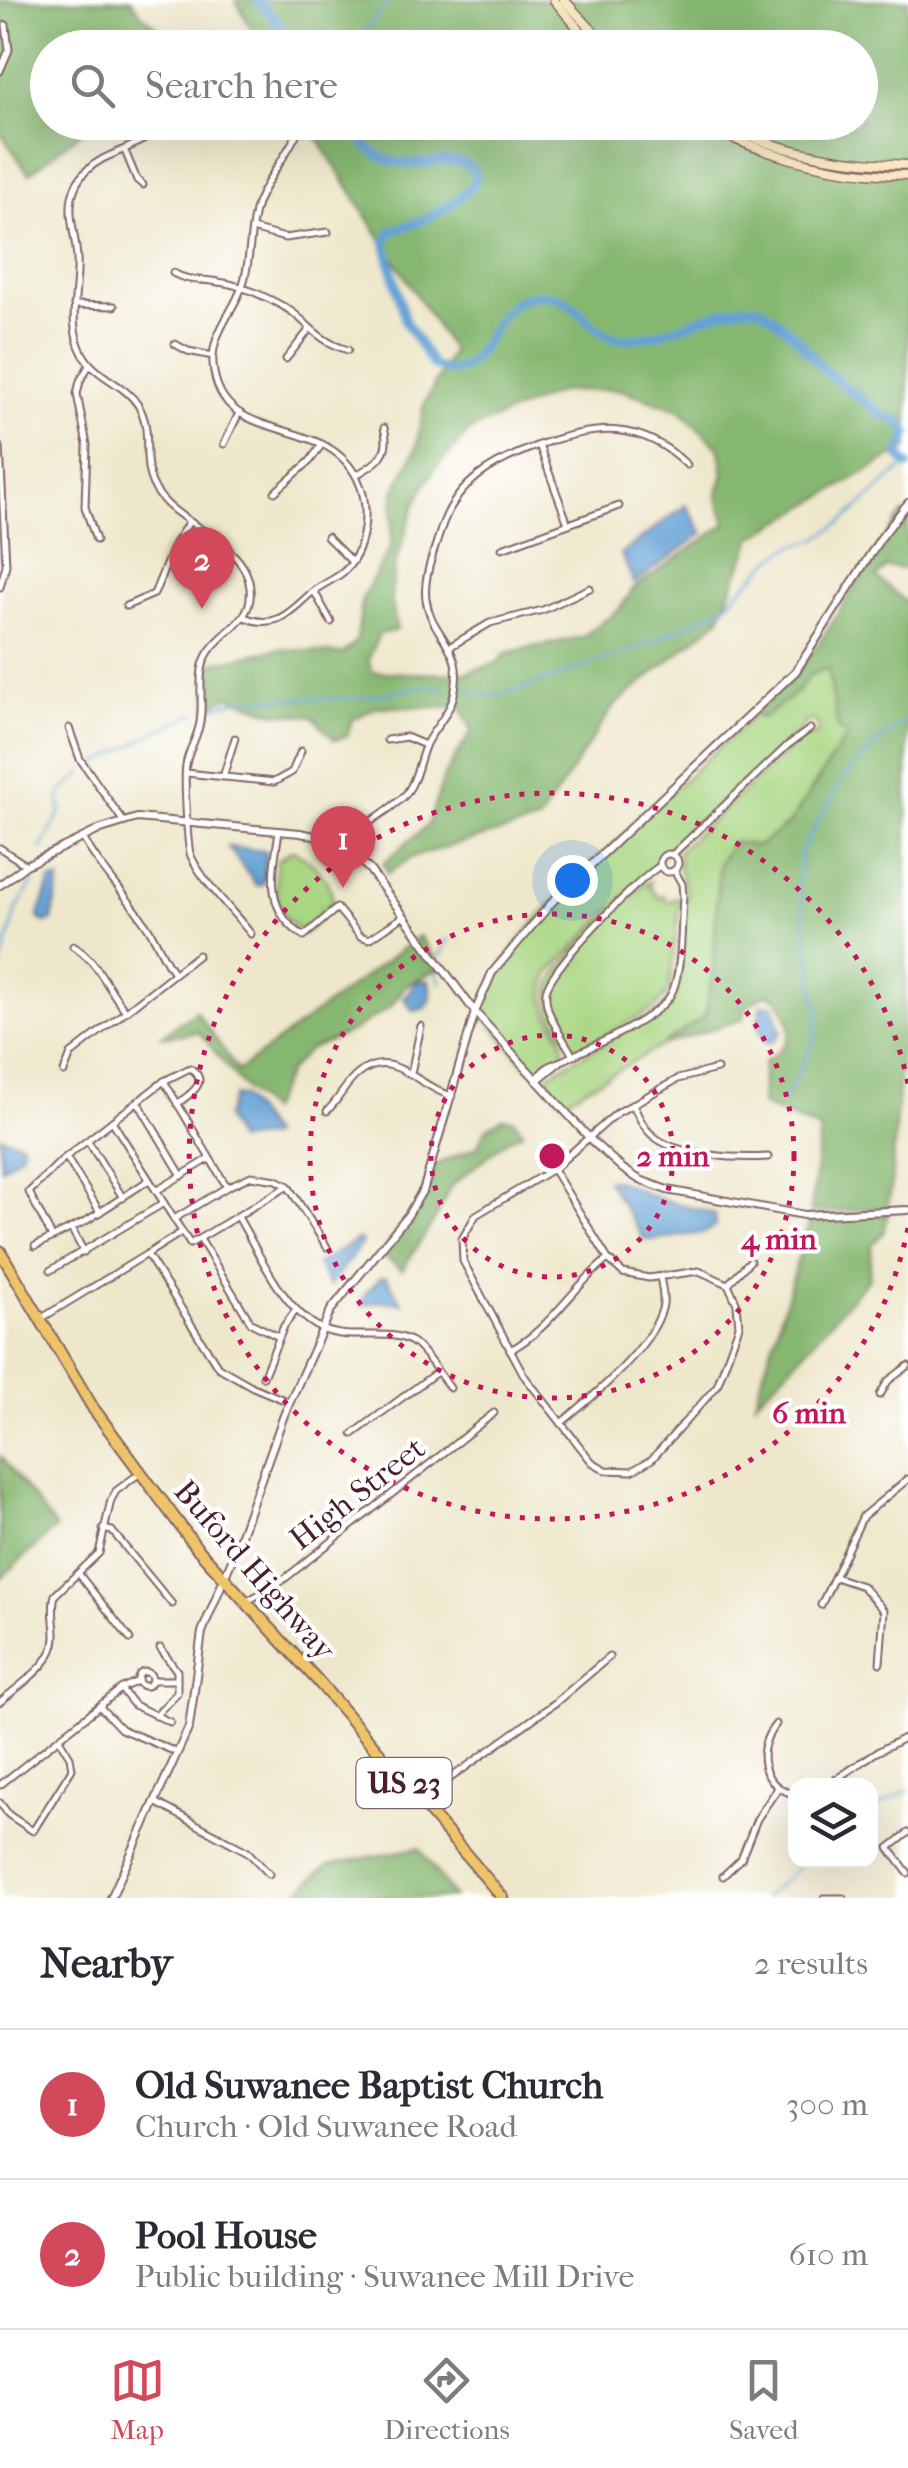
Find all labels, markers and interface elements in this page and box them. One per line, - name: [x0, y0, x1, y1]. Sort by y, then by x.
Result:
- search box: [30, 30, 878, 140]
- icon: search: [65, 58, 120, 113]
- text: Search here: [145, 63, 338, 108]
- pin: 2: [170, 526, 234, 609]
- pin: 1: [310, 806, 376, 888]
- your location: [547, 855, 598, 906]
- centre of rings: [534, 1138, 570, 1174]
- text: 2 min: [636, 1139, 710, 1174]
- text: 4 min: [740, 1222, 817, 1258]
- text: 6 min: [772, 1396, 847, 1431]
- street label: High Street: [282, 1429, 433, 1558]
- street label: Buford Highway: [166, 1473, 343, 1669]
- road number: US 23: [356, 1758, 452, 1808]
- map controls: [788, 1778, 878, 1868]
- button: layers: [788, 1778, 878, 1868]
- text: Nearby: [40, 1939, 172, 1988]
- text: 2 results: [754, 1945, 868, 1982]
- text: Old Suwanee Baptist Church: [135, 2063, 603, 2108]
- text: 1: [67, 2086, 78, 2123]
- text: 300 m: [786, 2086, 868, 2123]
- text: Church · Old Suwanee Road: [135, 2108, 517, 2145]
- text: Pool House: [135, 2213, 317, 2258]
- text: 2: [64, 2236, 81, 2273]
- text: 610 m: [788, 2236, 868, 2273]
- text: Public building · Suwanee Mill Drive: [135, 2258, 634, 2295]
- tab: Map: [110, 2353, 165, 2446]
- tab: Directions: [384, 2353, 510, 2446]
- tab: Saved: [729, 2353, 798, 2446]

